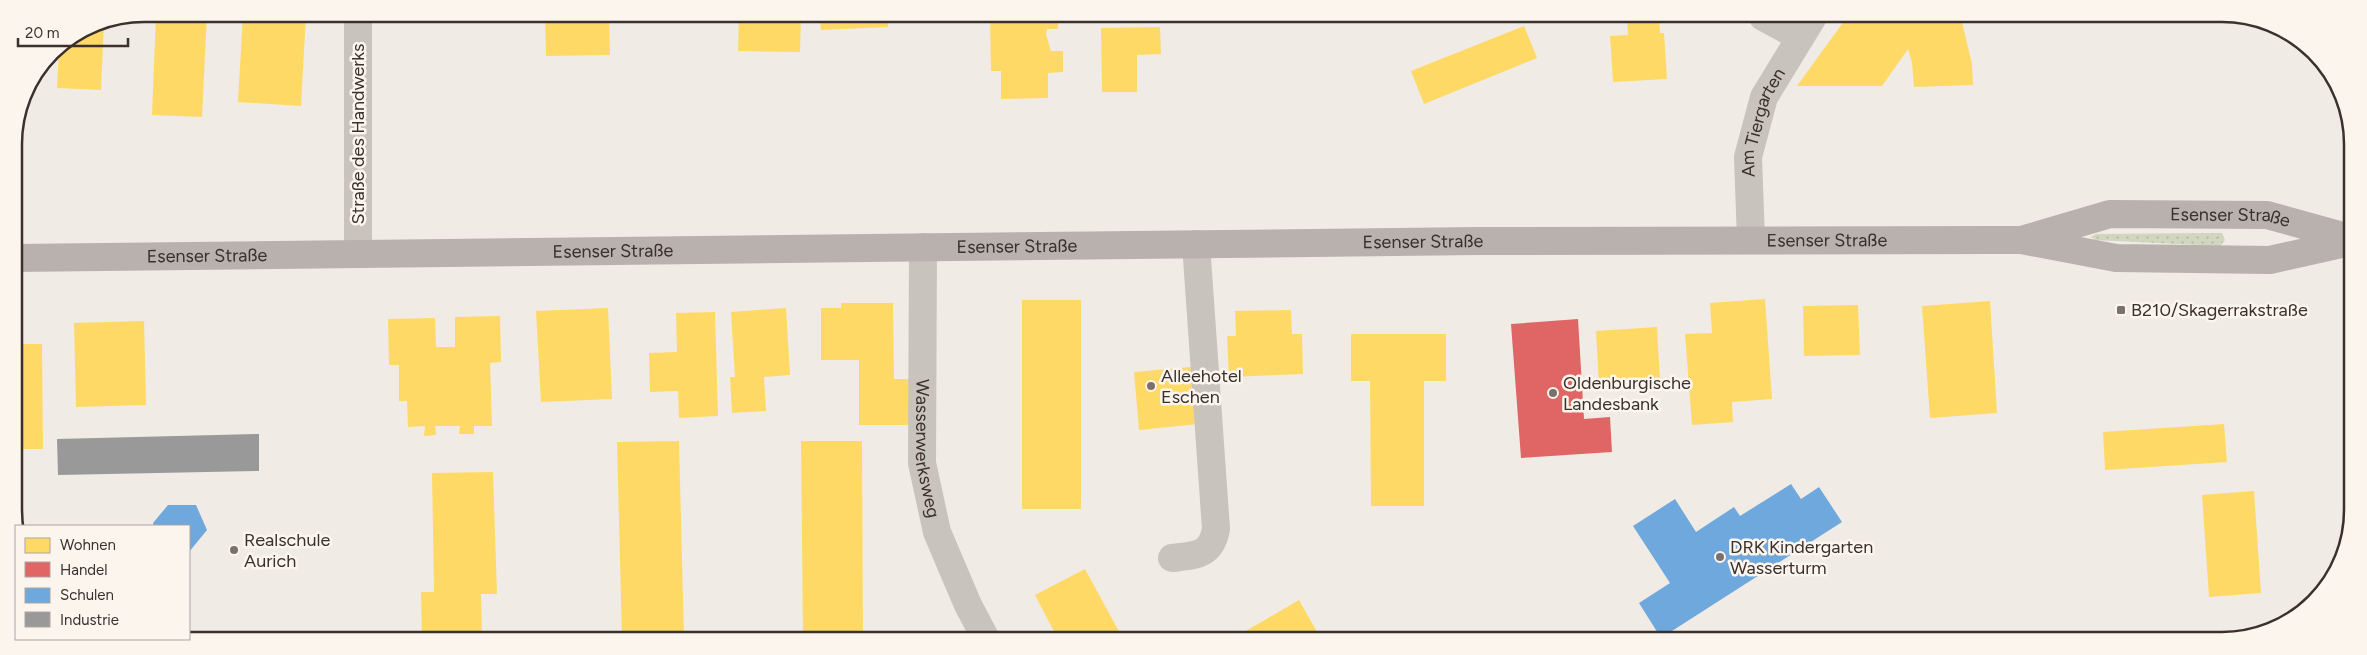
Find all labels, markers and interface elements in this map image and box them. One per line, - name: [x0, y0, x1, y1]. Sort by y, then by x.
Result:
- scale bar: [18, 15, 128, 47]
- text: 20 m: [25, 24, 59, 42]
- street label: Straße des Handwerks: [347, 44, 369, 224]
- street label: Am Tiergarten: [1737, 64, 1790, 178]
- street label: Esenser Straße: [2170, 203, 2293, 232]
- street label: Esenser Straße: [1766, 229, 1888, 251]
- street label: Esenser Straße: [1362, 230, 1484, 253]
- street label: Esenser Straße: [956, 235, 1078, 258]
- street label: Esenser Straße: [552, 239, 674, 263]
- street label: Esenser Straße: [146, 244, 268, 267]
- place label: B210/Skagerrakstraße: [2131, 299, 2308, 321]
- marker: B210/Skagerrakstraße: [2115, 304, 2127, 316]
- place label: Alleehotel Eschen: [1161, 365, 1242, 408]
- place label: Oldenburgische Landesbank: [1563, 372, 1691, 415]
- street label: Wasserwerksweg: [911, 379, 945, 520]
- marker: Alleehotel Eschen: [1145, 380, 1157, 392]
- marker: Oldenburgische Landesbank: [1547, 387, 1559, 399]
- legend: [15, 525, 190, 640]
- place label: Realschule Aurich: [244, 529, 330, 572]
- text: Wohnen: [60, 536, 116, 554]
- place label: DRK Kindergarten Wasserturm: [1730, 536, 1873, 579]
- marker: Realschule Aurich: [228, 544, 240, 556]
- marker: DRK Kindergarten Wasserturm: [1714, 551, 1726, 563]
- text: Handel: [60, 561, 108, 579]
- text: Schulen: [60, 586, 114, 604]
- text: Industrie: [60, 611, 119, 629]

